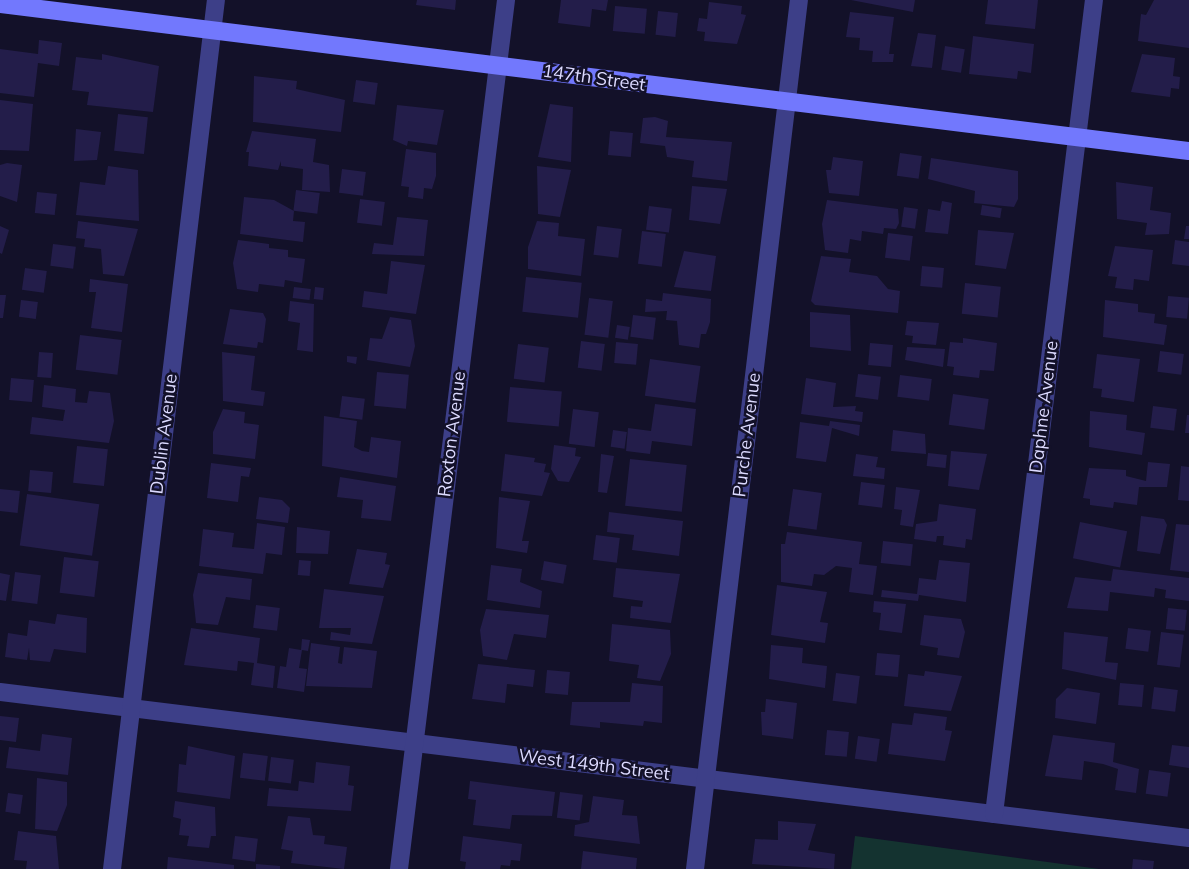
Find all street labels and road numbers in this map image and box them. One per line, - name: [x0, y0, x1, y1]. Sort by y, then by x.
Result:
- street label: 147th Street: [541, 60, 647, 96]
- street label: Daphne Avenue: [1025, 340, 1063, 474]
- street label: Roxton Avenue: [434, 370, 470, 498]
- street label: Purche Avenue: [729, 372, 765, 498]
- street label: Dublin Avenue: [146, 373, 182, 495]
- street label: West 149th Street: [517, 745, 671, 785]

